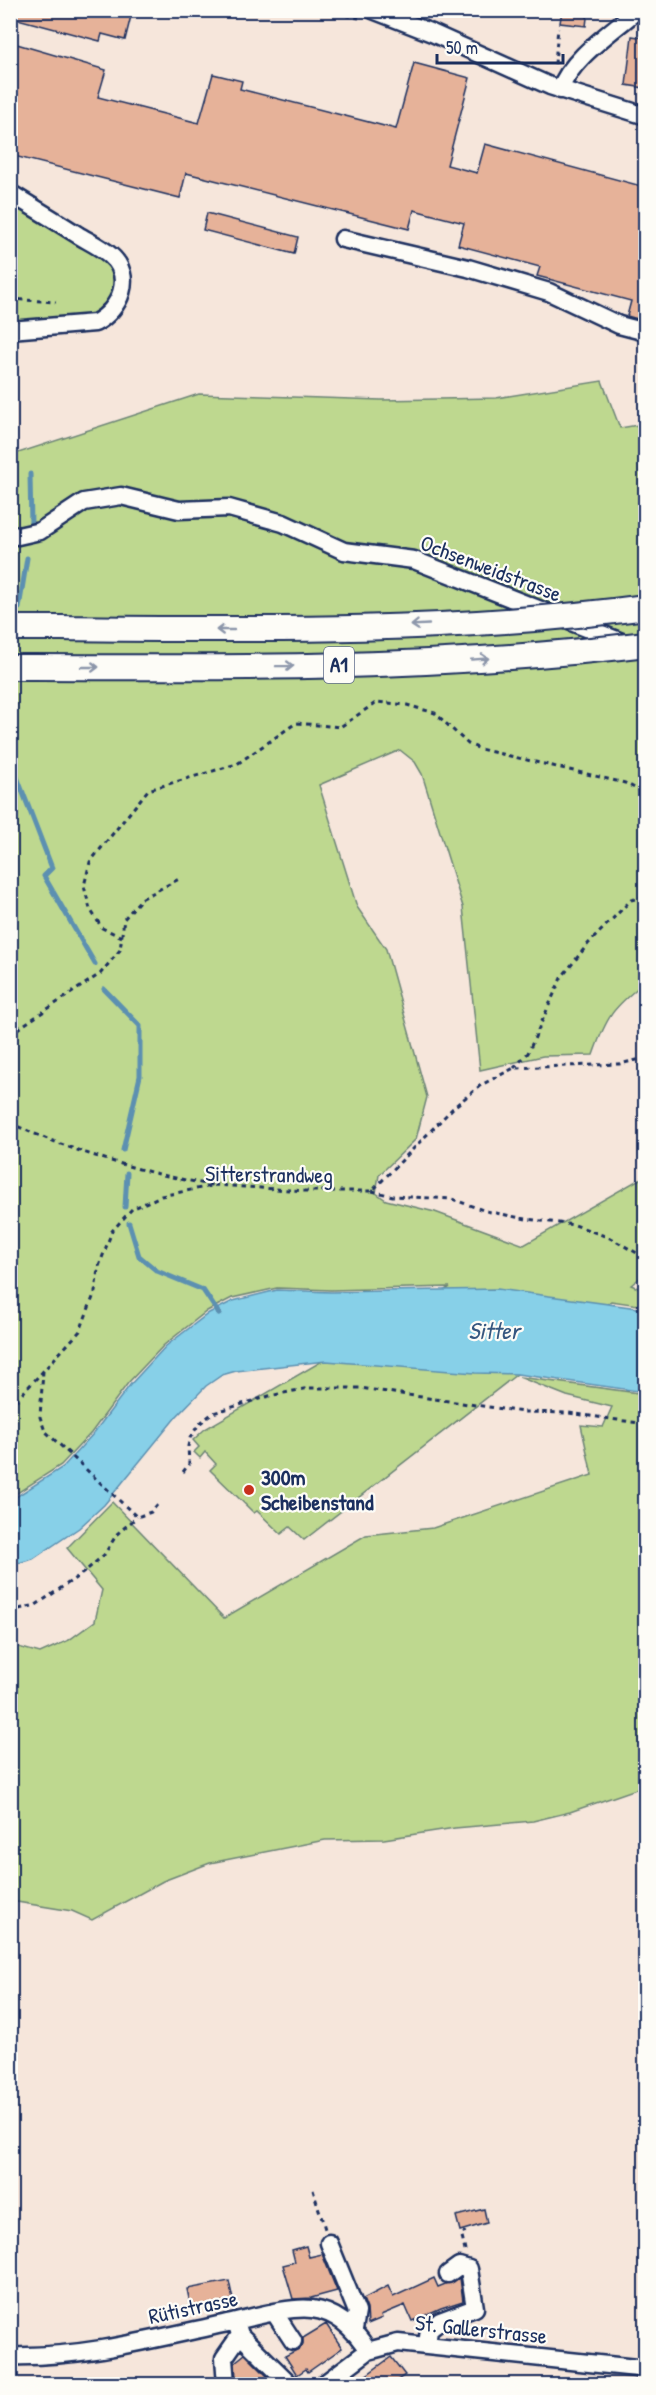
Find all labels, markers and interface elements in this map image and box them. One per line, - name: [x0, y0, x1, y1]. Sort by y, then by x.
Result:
- scale bar: [437, 27, 563, 65]
- text: 50 m: [446, 35, 478, 60]
- street label: Ochsenweidstrasse: [416, 527, 566, 609]
- one-way arrow: [410, 620, 430, 631]
- one-way arrow: [215, 624, 235, 636]
- road number: A1: [324, 647, 354, 683]
- one-way arrow: [470, 653, 490, 664]
- one-way arrow: [275, 660, 295, 672]
- one-way arrow: [80, 661, 100, 673]
- street label: Sitterstrandweg: [205, 1158, 333, 1190]
- water label: Sitter: [468, 1314, 523, 1346]
- place label: 300m Scheibenstand: [261, 1462, 374, 1517]
- marker: 300m Scheibenstand: [242, 1483, 256, 1497]
- street label: Rütistrasse: [146, 2283, 240, 2331]
- street label: St. Gallerstrasse: [414, 2307, 549, 2351]

